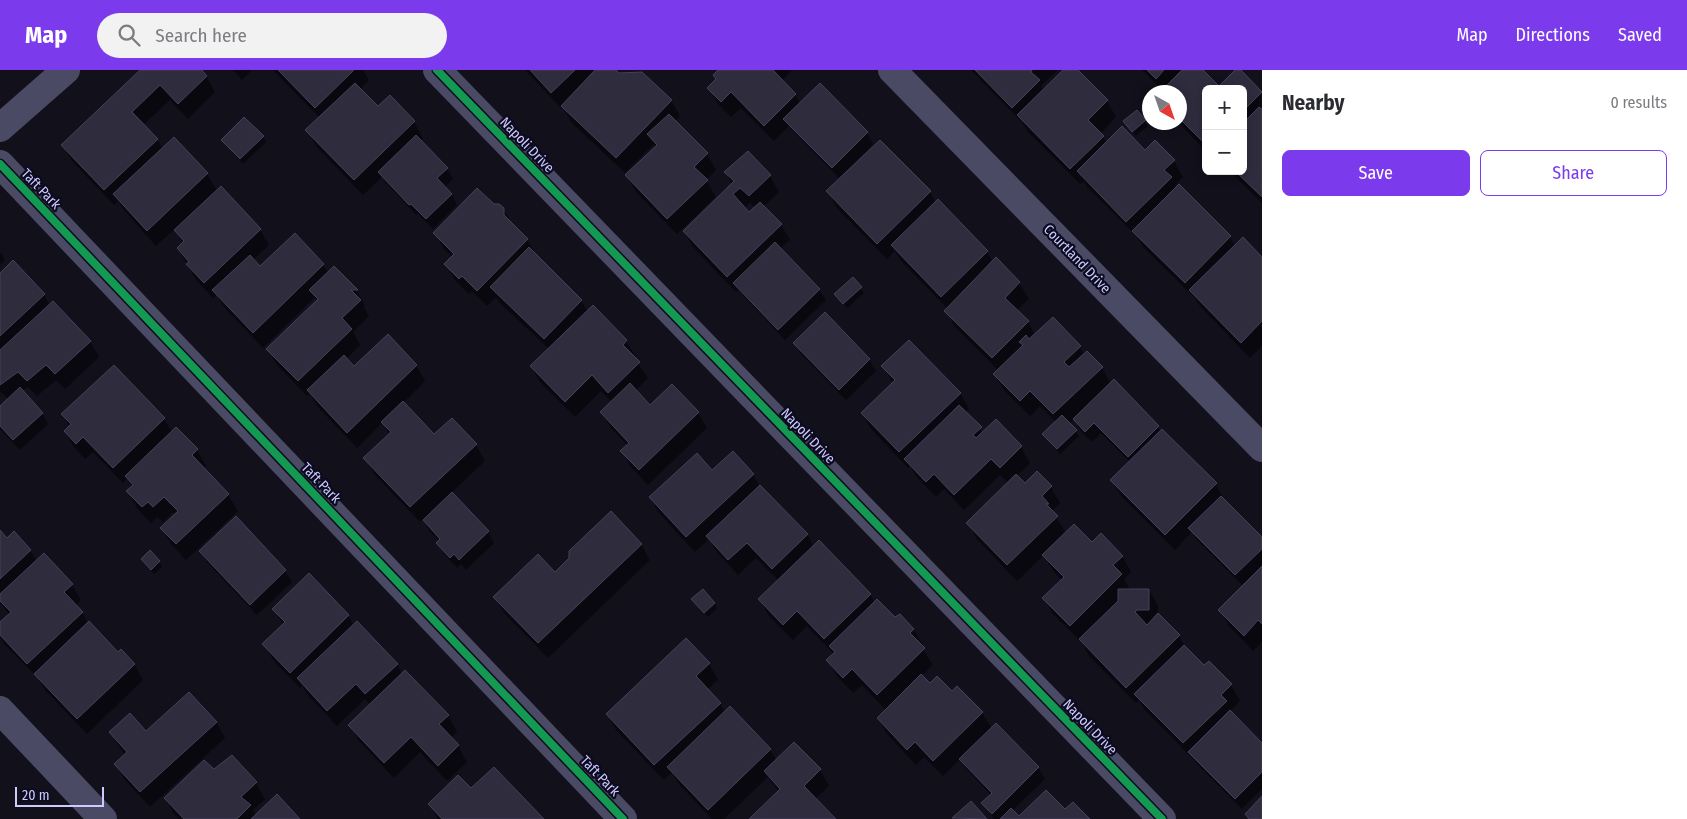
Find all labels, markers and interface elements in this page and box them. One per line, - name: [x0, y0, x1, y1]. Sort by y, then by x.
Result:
- search box: [97, 13, 447, 58]
- text: Map: [25, 21, 67, 49]
- icon: search: [115, 21, 143, 49]
- text: Search here: [155, 24, 247, 47]
- text: Map: [1456, 24, 1488, 46]
- text: Directions: [1516, 24, 1590, 46]
- text: Saved: [1618, 24, 1662, 46]
- north arrow: [1142, 85, 1187, 130]
- map controls: [1202, 85, 1247, 175]
- button: +: [1202, 85, 1247, 130]
- text: Nearby: [1282, 90, 1344, 116]
- text: 0 results: [1610, 93, 1667, 112]
- street label: Napoli Drive: [496, 114, 558, 176]
- button: −: [1202, 130, 1247, 175]
- button: Save: [1282, 150, 1470, 196]
- button: Share: [1480, 150, 1667, 196]
- street label: Taft Park: [18, 165, 65, 213]
- street label: Courtland Drive: [1040, 221, 1114, 297]
- street label: Napoli Drive: [777, 405, 839, 467]
- street label: Taft Park: [298, 459, 345, 507]
- street label: Napoli Drive: [1059, 696, 1121, 758]
- street label: Taft Park: [577, 752, 624, 800]
- scale bar: [15, 784, 104, 807]
- text: 20 m: [22, 787, 50, 804]

